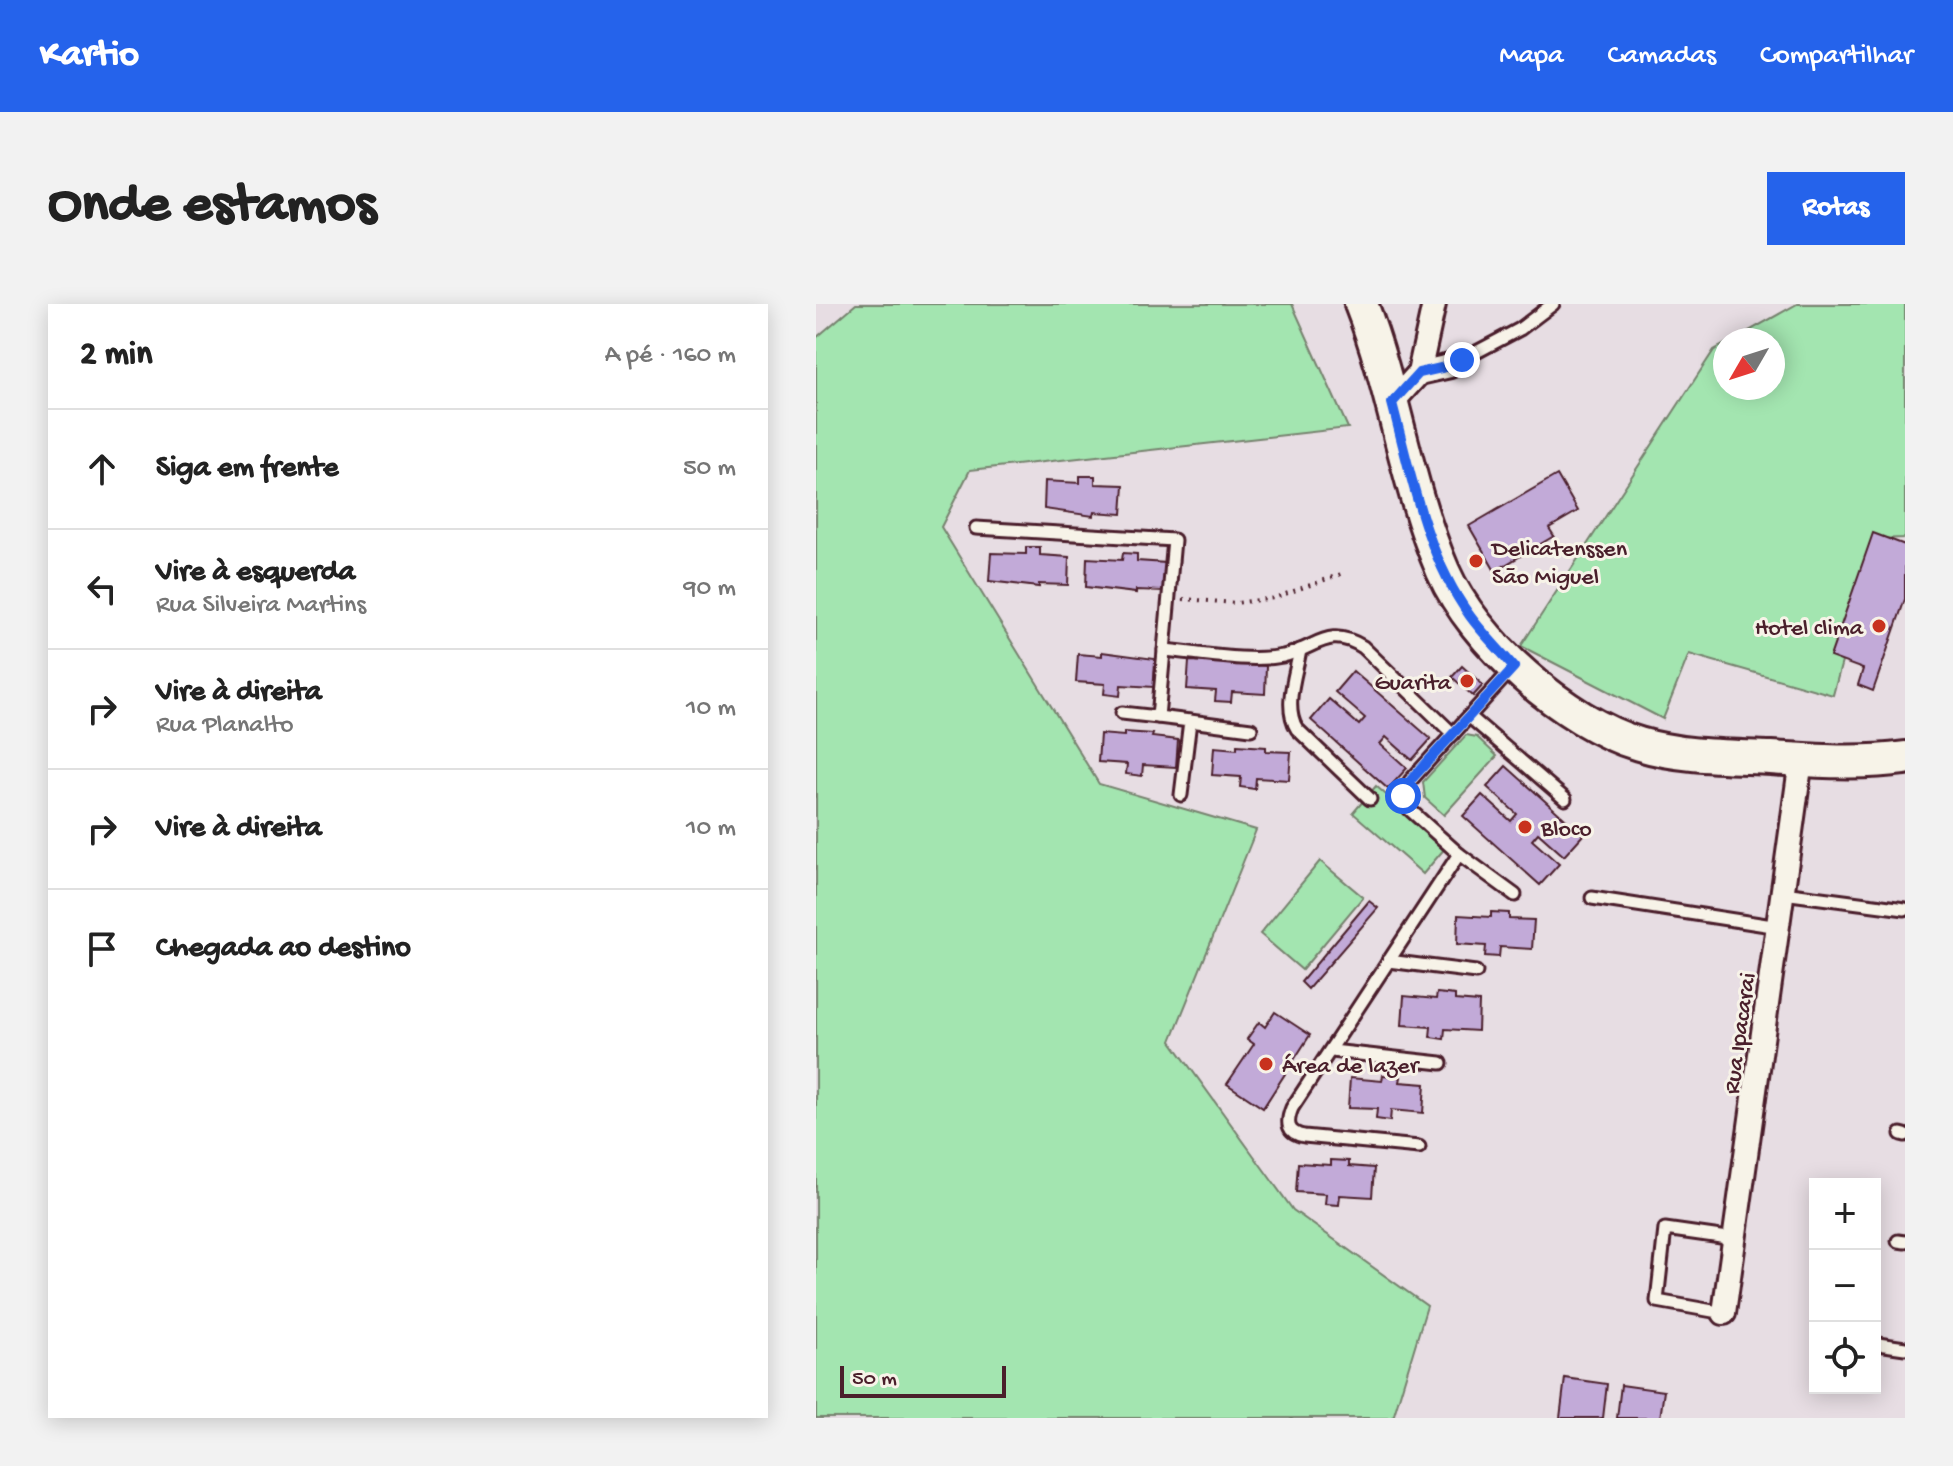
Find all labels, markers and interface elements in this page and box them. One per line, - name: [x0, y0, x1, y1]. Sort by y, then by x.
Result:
- text: Kartio: [40, 34, 139, 78]
- text: Mapa: [1499, 40, 1564, 73]
- text: Camadas: [1608, 40, 1716, 73]
- text: Compartilhar: [1760, 40, 1913, 73]
- button: Rotas: [1767, 172, 1905, 245]
- text: Onde estamos: [48, 175, 376, 241]
- north arrow: [1713, 328, 1785, 400]
- text: 2 min: [80, 336, 152, 376]
- text: A pé · 160 m: [605, 341, 736, 372]
- route end: [1444, 342, 1480, 378]
- icon: ahead: [80, 447, 124, 491]
- text: Siga em frente: [156, 452, 338, 487]
- text: 50 m: [683, 454, 736, 485]
- place label: Delicatenssen São Miguel: [1490, 536, 1628, 593]
- marker: Delicatenssen São Miguel: [1467, 552, 1485, 570]
- text: Vire à esquerda: [156, 556, 355, 591]
- icon: left: [80, 567, 124, 611]
- text: 90 m: [684, 574, 736, 605]
- text: Rua Silveira Martins: [156, 591, 366, 622]
- place label: Hotel clima: [1755, 615, 1864, 644]
- marker: Hotel clima: [1870, 617, 1888, 635]
- place label: Guarita: [1374, 670, 1452, 699]
- marker: Guarita: [1458, 672, 1476, 690]
- text: Vire à direita: [156, 676, 322, 711]
- icon: right: [80, 687, 124, 731]
- text: 10 m: [686, 694, 736, 725]
- text: Rua Planalto: [156, 711, 294, 742]
- route start: [1385, 778, 1421, 814]
- icon: right: [80, 807, 124, 851]
- text: Vire à direita: [156, 812, 322, 847]
- text: 10 m: [686, 814, 736, 845]
- place label: Bloco: [1540, 816, 1592, 845]
- marker: Bloco: [1516, 818, 1534, 836]
- icon: arrive: [80, 927, 124, 971]
- text: Chegada ao destino: [156, 932, 411, 967]
- street label: Rua Ipacarai: [1719, 971, 1764, 1096]
- place label: Área de lazer: [1282, 1053, 1421, 1082]
- marker: Área de lazer: [1257, 1055, 1275, 1073]
- map controls: [1809, 1178, 1881, 1394]
- button: +: [1809, 1178, 1881, 1250]
- button: −: [1809, 1250, 1881, 1322]
- button: locate: [1809, 1322, 1881, 1394]
- scale bar: [840, 1362, 1006, 1398]
- text: 50 m: [852, 1367, 897, 1393]

